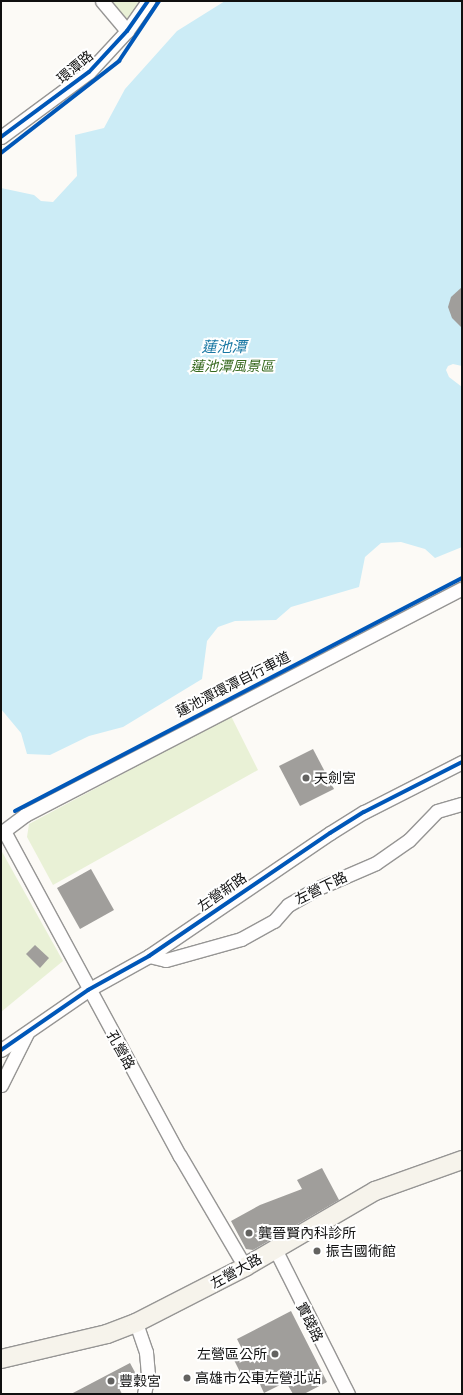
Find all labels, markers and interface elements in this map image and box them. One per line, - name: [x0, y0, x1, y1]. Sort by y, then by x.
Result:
- street label: 環潭路: [54, 47, 96, 87]
- water label: 蓮池潭: [202, 338, 246, 356]
- park label: 蓮池潭風景區: [190, 358, 274, 374]
- street label: 蓮池潭環潭自行車道: [173, 648, 293, 720]
- place label: 天劍宮: [314, 770, 356, 786]
- marker: 天劍宮: [301, 773, 311, 783]
- street label: 左營下路: [292, 868, 350, 908]
- street label: 左營新路: [194, 869, 250, 915]
- street label: 孔營路: [103, 1028, 139, 1072]
- place label: 龔晉賢內科診所: [258, 1225, 356, 1241]
- marker: 龔晉賢內科診所: [243, 1227, 255, 1239]
- place label: 振吉國術館: [326, 1243, 396, 1259]
- marker: 振吉國術館: [311, 1245, 323, 1257]
- street label: 左營大路: [207, 1250, 265, 1292]
- street label: 實踐路: [293, 1299, 327, 1345]
- place label: 左營區公所: [197, 1346, 267, 1362]
- marker: 左營區公所: [270, 1349, 280, 1359]
- place label: 高雄市公車左營北站: [195, 1370, 321, 1386]
- place label: 豐穀宮: [119, 1373, 161, 1389]
- marker: 高雄市公車左營北站: [182, 1373, 192, 1383]
- marker: 豐穀宮: [106, 1376, 116, 1386]

